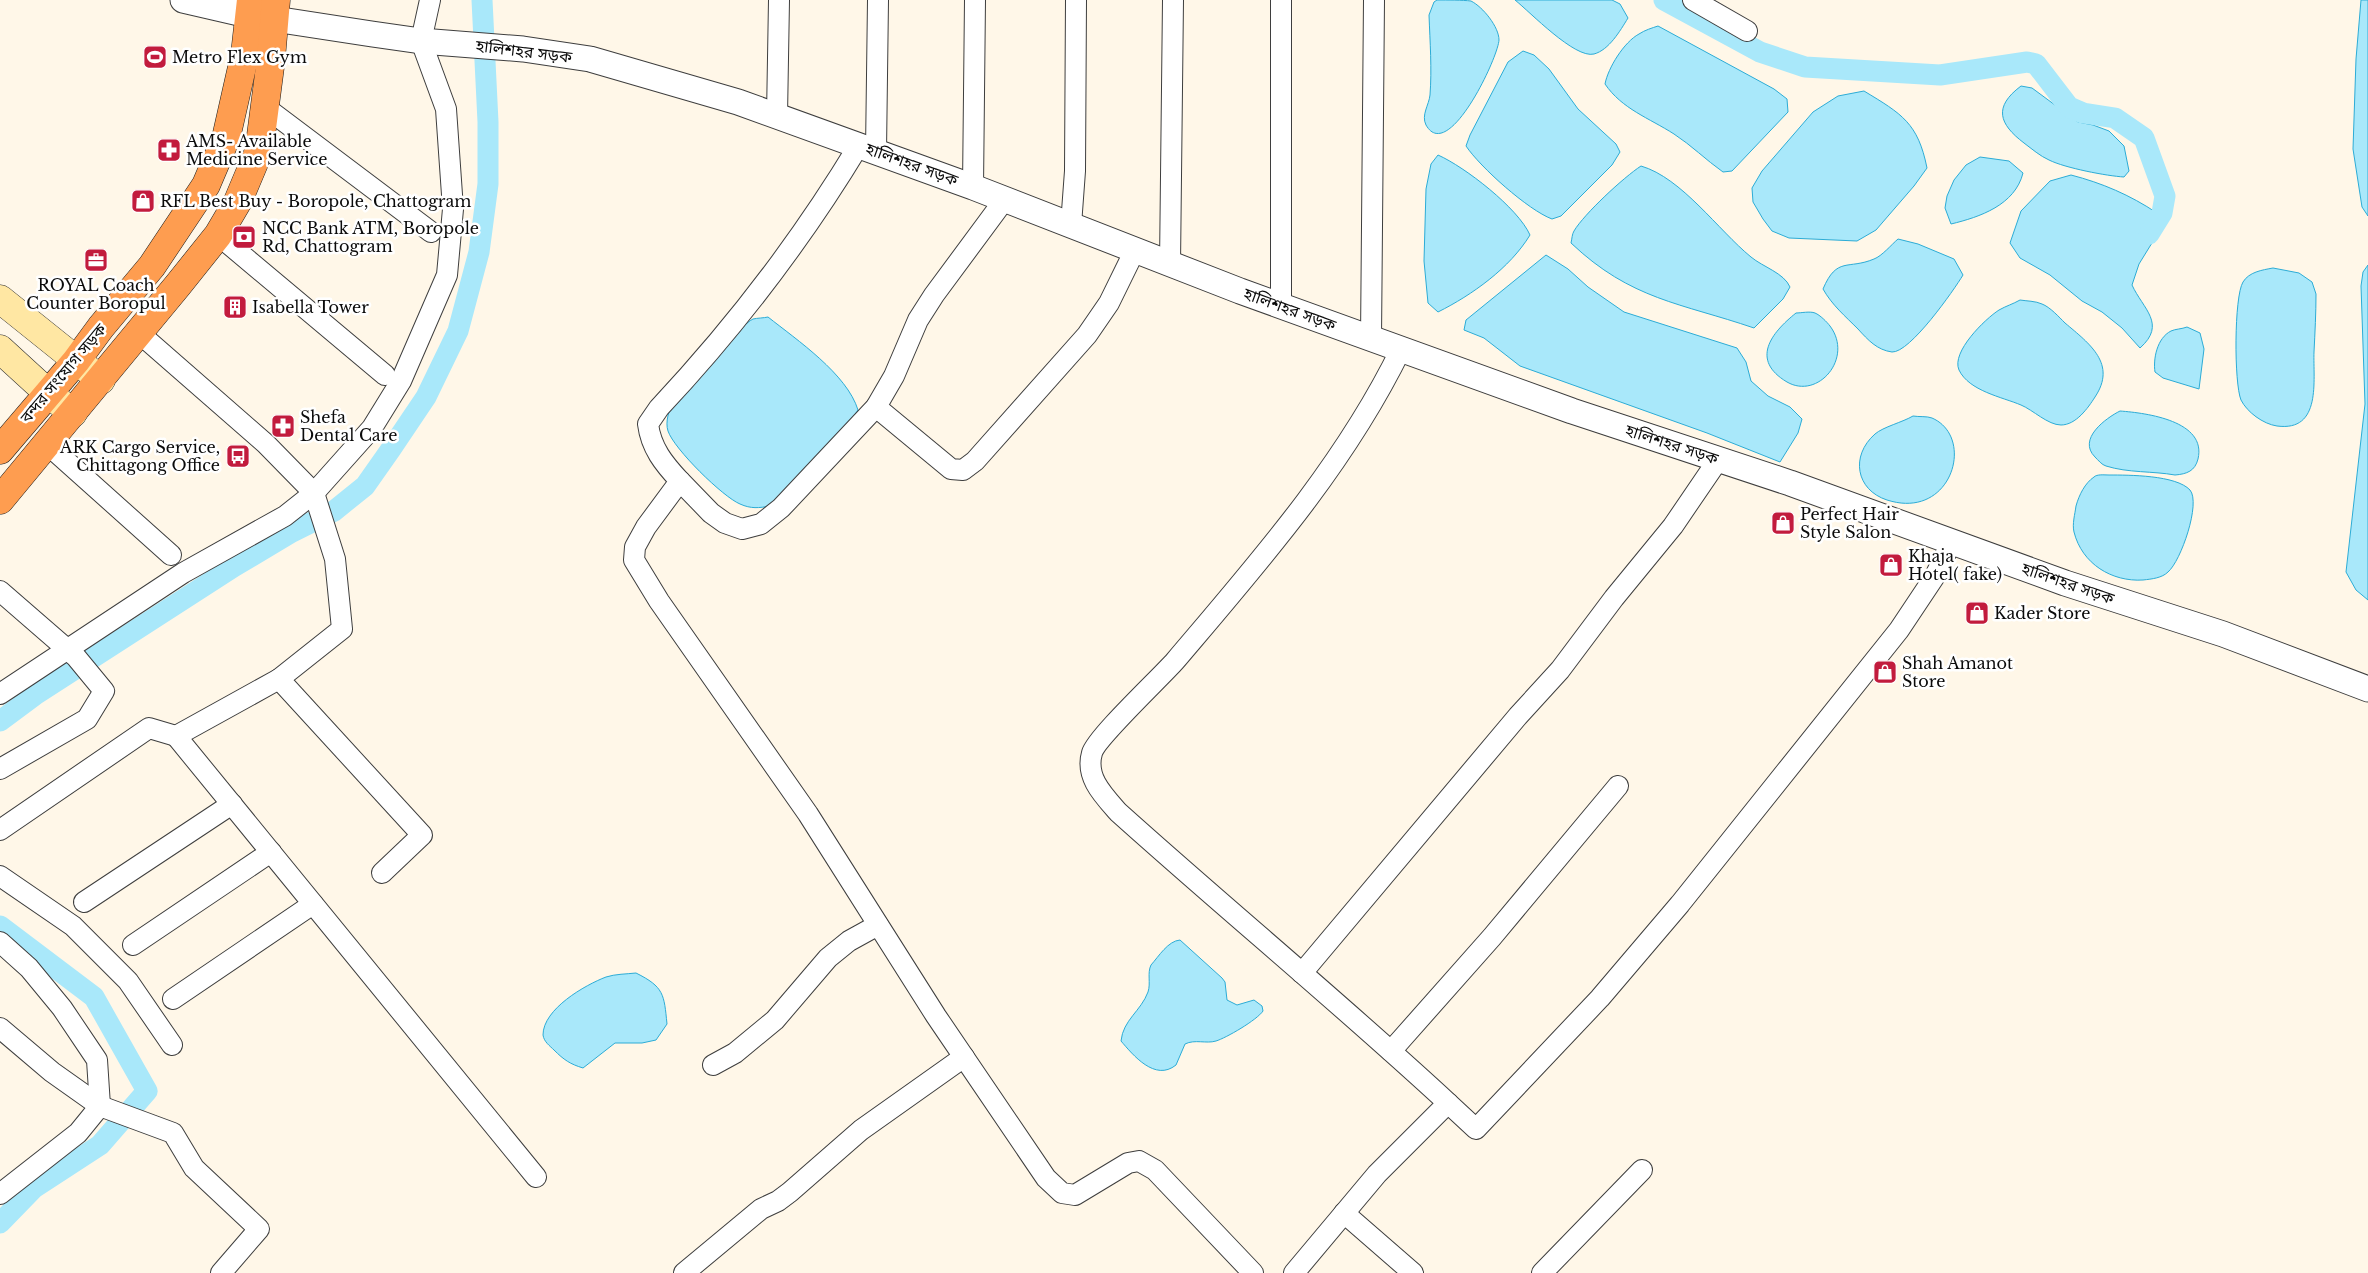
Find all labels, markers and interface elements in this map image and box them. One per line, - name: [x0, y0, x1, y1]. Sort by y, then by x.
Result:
- street label: হালিশহর সড়ক: [474, 35, 574, 67]
- sports icon: Metro Flex Gym: [142, 44, 168, 70]
- place label: Metro Flex Gym: [172, 47, 307, 67]
- place label: AMS- Available Medicine Service: [185, 131, 327, 169]
- pharmacy icon: AMS- Available Medicine Service: [156, 137, 182, 163]
- street label: হালিশহর সড়ক: [862, 138, 962, 190]
- shop icon: RFL Best Buy - Boropole, Chattogram: [130, 188, 156, 214]
- place label: RFL Best Buy - Boropole, Chattogram: [160, 191, 472, 211]
- place label: NCC Bank ATM, Boropole Rd, Chattogram: [262, 218, 479, 256]
- bank icon: NCC Bank ATM, Boropole Rd, Chattogram: [231, 224, 257, 250]
- office icon: ROYAL Coach Counter Boropul: [83, 247, 109, 273]
- place label: ROYAL Coach Counter Boropul: [26, 275, 166, 313]
- street label: হালিশহর সড়ক: [1240, 283, 1340, 335]
- building icon: Isabella Tower: [222, 294, 248, 320]
- place label: Isabella Tower: [252, 297, 369, 317]
- street label: বন্দর সংযোগ সড়ক: [15, 318, 111, 428]
- place label: Shefa Dental Care: [300, 407, 397, 445]
- pharmacy icon: Shefa Dental Care: [270, 413, 296, 439]
- street label: হালিশহর সড়ক: [1622, 419, 1722, 469]
- place label: ARK Cargo Service, Chittagong Office: [59, 437, 220, 475]
- bus stop icon: ARK Cargo Service, Chittagong Office: [225, 443, 251, 469]
- place label: Perfect Hair Style Salon: [1800, 504, 1899, 542]
- shop icon: Perfect Hair Style Salon: [1770, 510, 1796, 536]
- place label: Khaja Hotel( fake): [1908, 546, 2002, 584]
- shop icon: Khaja Hotel( fake): [1878, 552, 1904, 578]
- street label: হালিশহর সড়ক: [2018, 557, 2118, 609]
- shop icon: Kader Store: [1964, 600, 1990, 626]
- place label: Kader Store: [1994, 603, 2090, 623]
- place label: Shah Amanot Store: [1902, 653, 2013, 691]
- shop icon: Shah Amanot Store: [1872, 659, 1898, 685]

